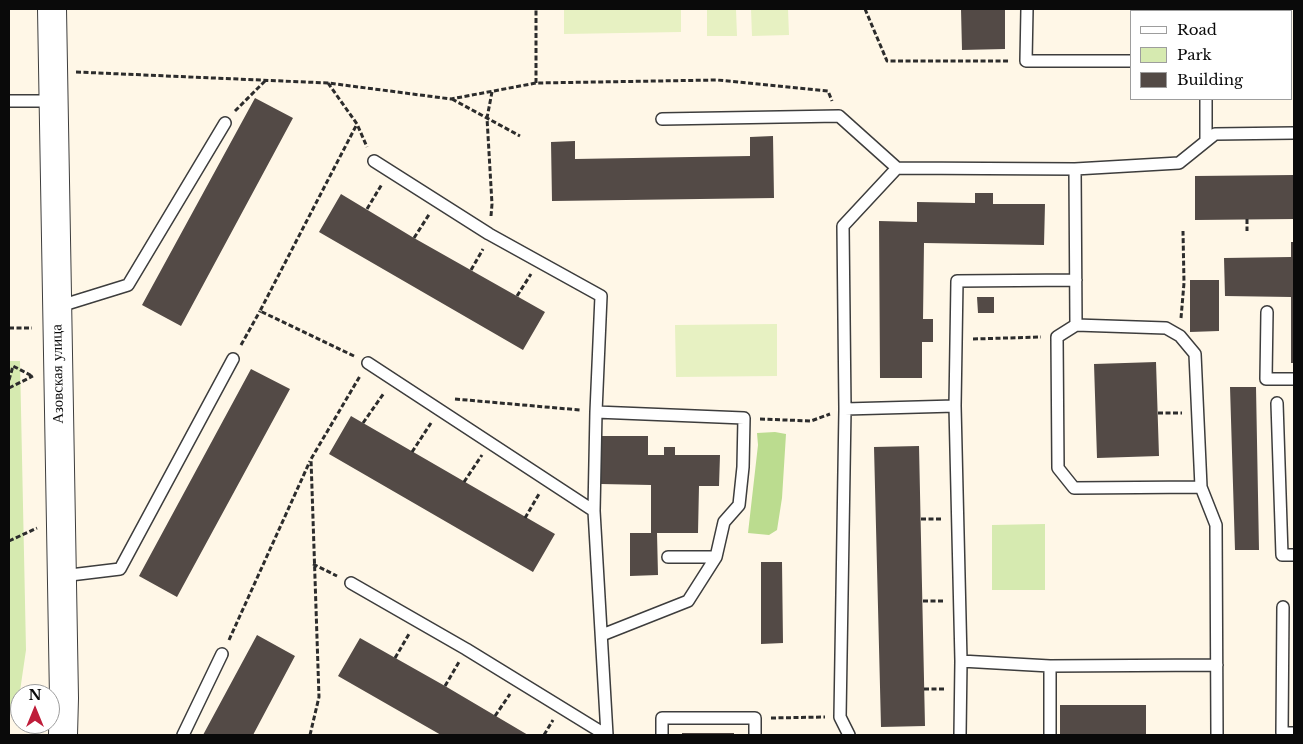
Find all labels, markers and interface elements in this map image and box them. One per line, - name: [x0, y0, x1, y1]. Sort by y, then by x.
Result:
- legend: [1130, 10, 1293, 100]
- text: Road: [1177, 20, 1217, 39]
- text: Park: [1177, 45, 1212, 64]
- text: Building: [1177, 70, 1243, 89]
- street label: Азовская улица: [48, 324, 68, 424]
- north arrow: [10, 684, 60, 734]
- text: N: [28, 686, 42, 704]

